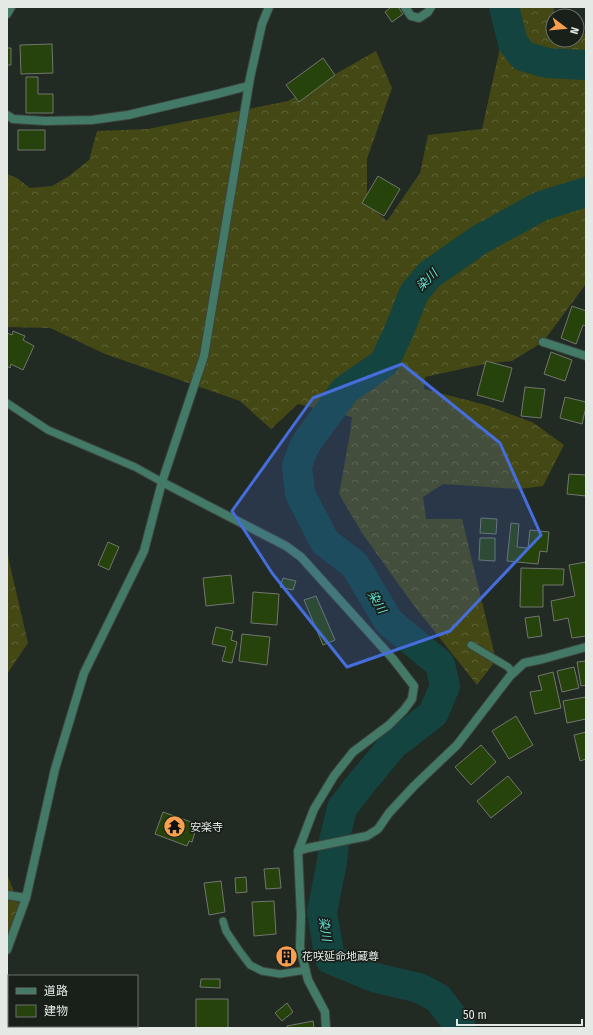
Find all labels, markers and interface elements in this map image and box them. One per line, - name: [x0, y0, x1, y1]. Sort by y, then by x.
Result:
- north arrow: [545, 8, 585, 48]
- text: N: [567, 26, 581, 36]
- water label: 染川: [414, 265, 442, 293]
- water label: 染川: [365, 588, 390, 618]
- temple icon: 安楽寺: [162, 814, 188, 840]
- place label: 安楽寺: [190, 821, 223, 834]
- water label: 染川: [316, 916, 334, 944]
- building icon: 花咲延命地蔵尊: [273, 943, 299, 969]
- place label: 花咲延命地蔵尊: [302, 950, 379, 963]
- legend: [8, 975, 138, 1027]
- text: 道路: [44, 984, 68, 998]
- scale bar: [457, 1001, 582, 1027]
- text: 建物: [44, 1004, 68, 1018]
- text: 50 m: [463, 1008, 487, 1022]

